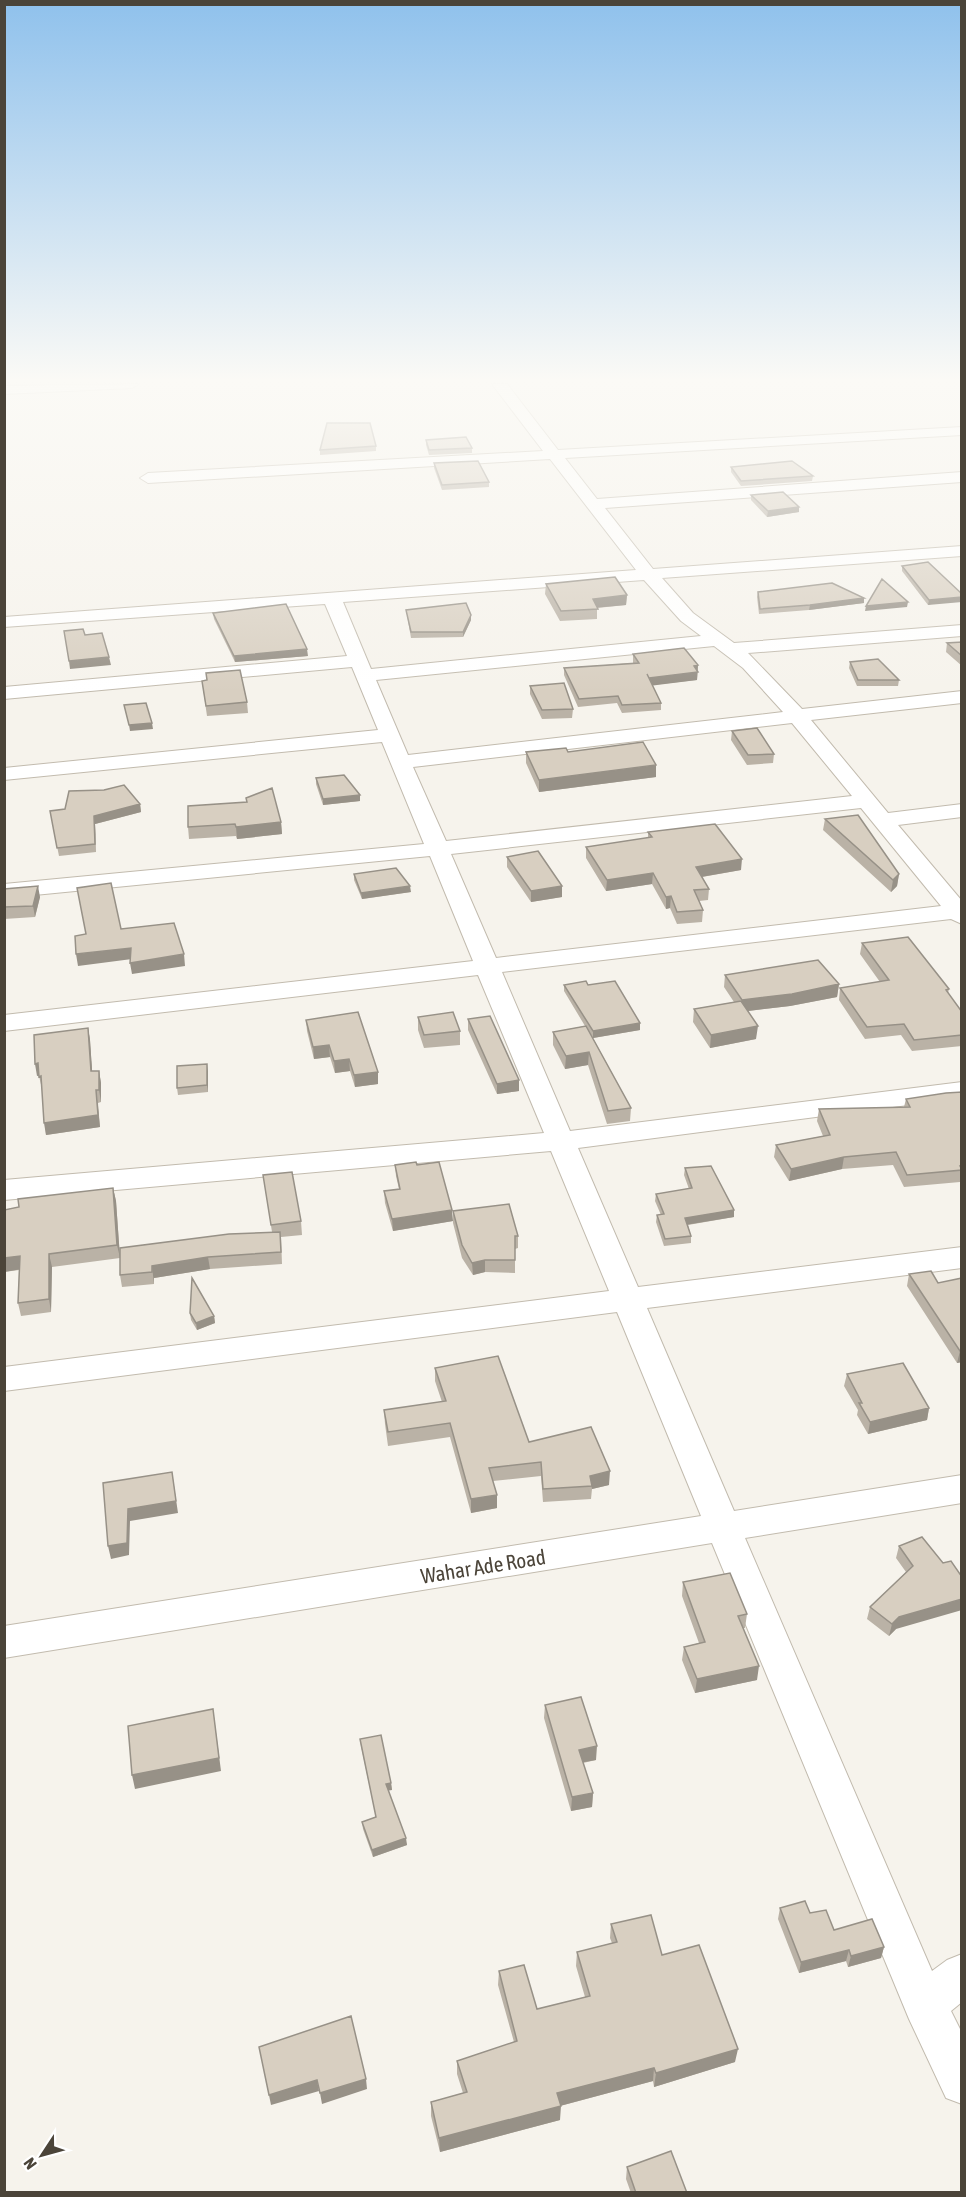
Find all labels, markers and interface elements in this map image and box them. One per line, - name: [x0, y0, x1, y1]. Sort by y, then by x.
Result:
- street label: Wahar Ade Road: [419, 1544, 547, 1588]
- north arrow: [12, 2125, 72, 2185]
- text: N: [20, 2155, 40, 2173]

